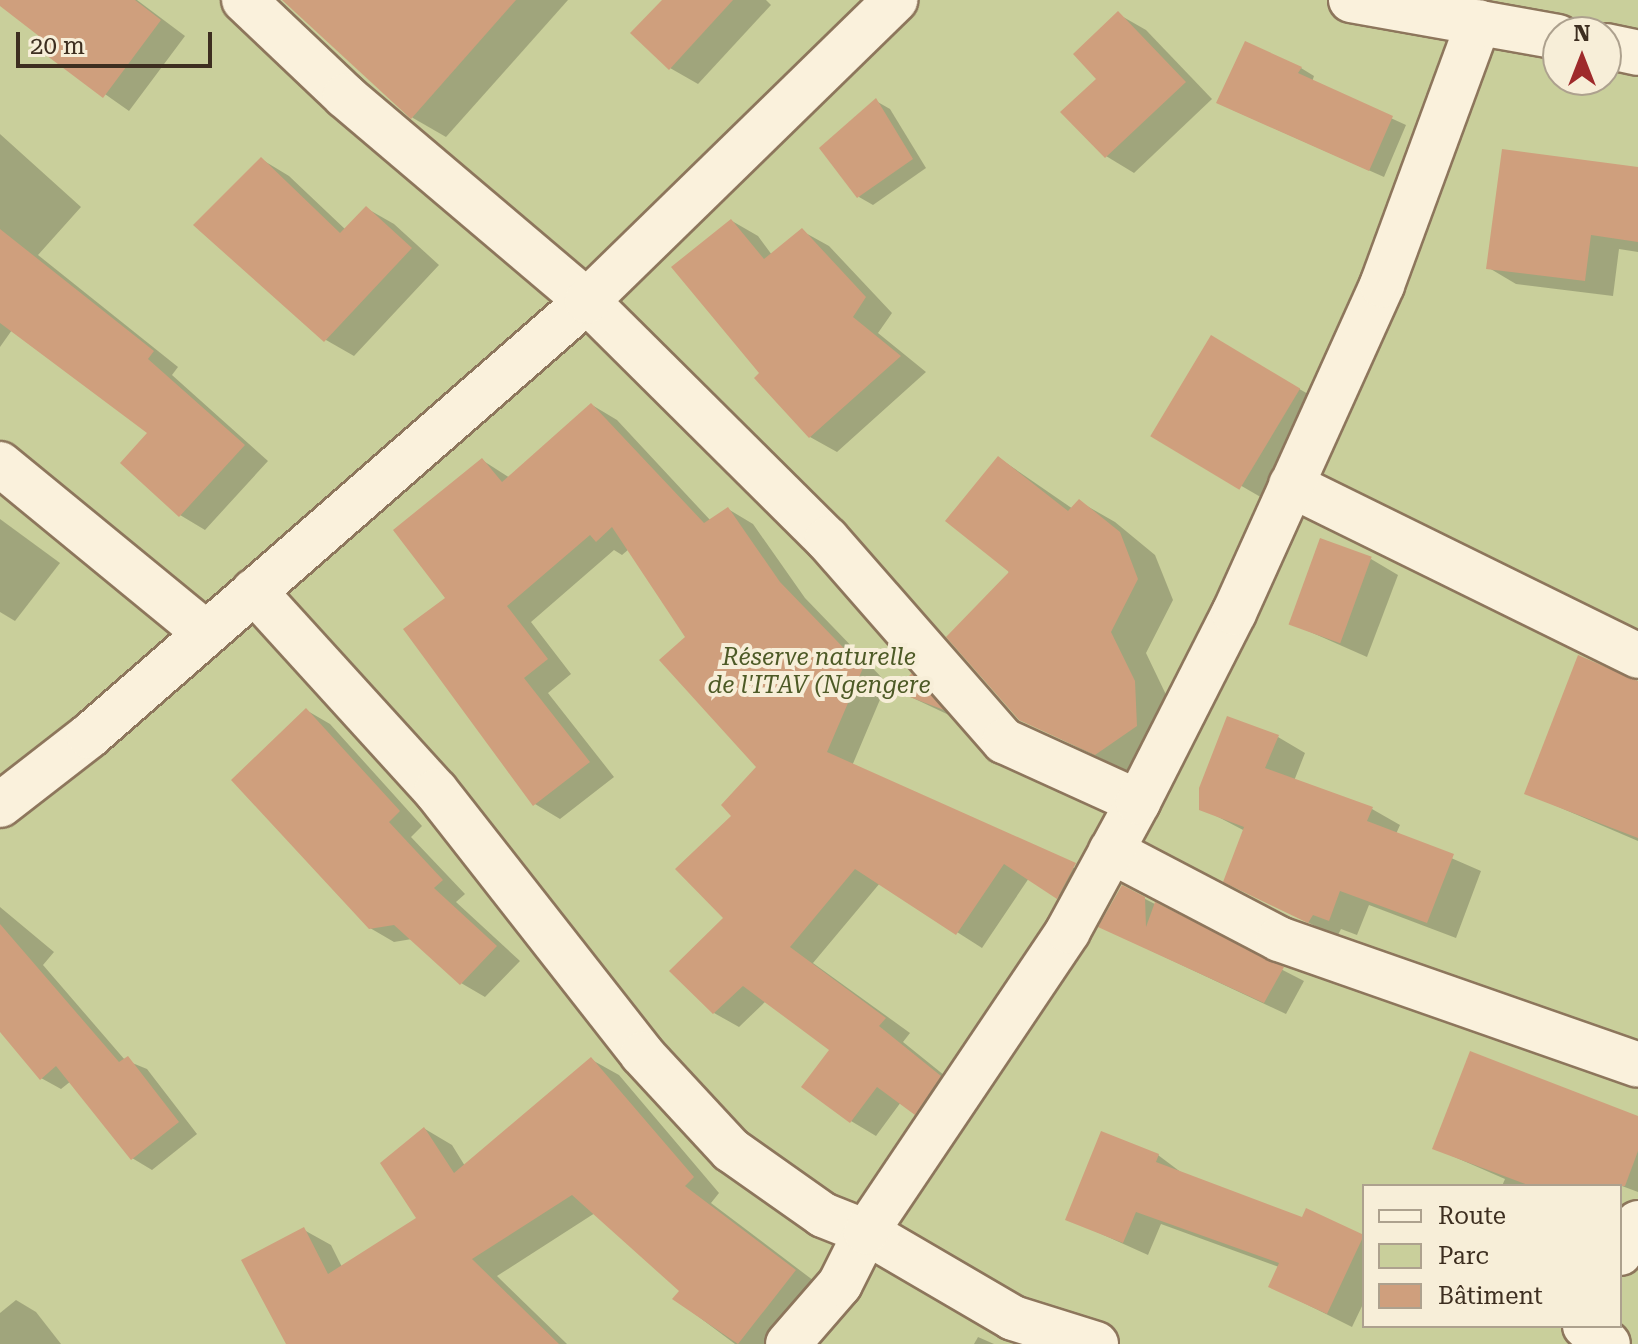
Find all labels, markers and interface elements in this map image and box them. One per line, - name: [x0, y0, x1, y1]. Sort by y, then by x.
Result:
- scale bar: [20, 16, 216, 66]
- north arrow: [1542, 16, 1622, 96]
- text: N: [1574, 21, 1590, 46]
- text: 20 m: [30, 32, 85, 60]
- park label: Réserve naturelle de l'ITAV (Ngengere: [707, 644, 931, 700]
- legend: [1362, 1184, 1622, 1328]
- text: Route: [1438, 1202, 1506, 1230]
- text: Parc: [1438, 1242, 1489, 1270]
- text: Bâtiment: [1438, 1282, 1543, 1310]

